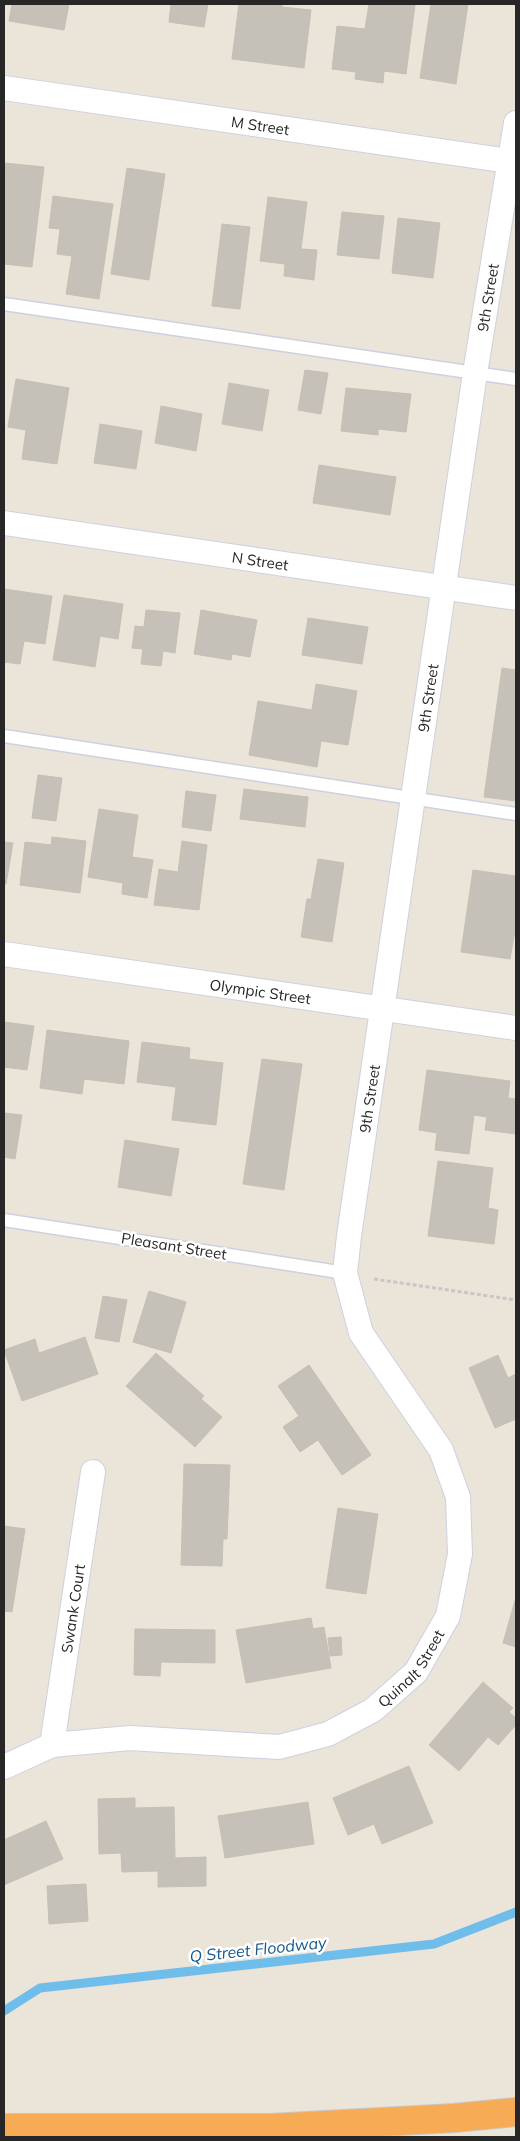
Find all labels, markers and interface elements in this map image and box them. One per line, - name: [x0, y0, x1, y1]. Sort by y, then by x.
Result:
- street label: M Street: [230, 111, 291, 139]
- street label: 9th Street: [472, 262, 502, 333]
- street label: N Street: [231, 547, 290, 574]
- street label: 9th Street: [413, 663, 442, 733]
- street label: Olympic Street: [209, 974, 312, 1008]
- street label: 9th Street: [355, 1063, 383, 1134]
- street label: Pleasant Street: [120, 1228, 228, 1264]
- street label: Swank Court: [56, 1563, 89, 1654]
- street label: Quinalt Street: [373, 1626, 448, 1711]
- water label: Q Street Floodway: [189, 1932, 328, 1966]

